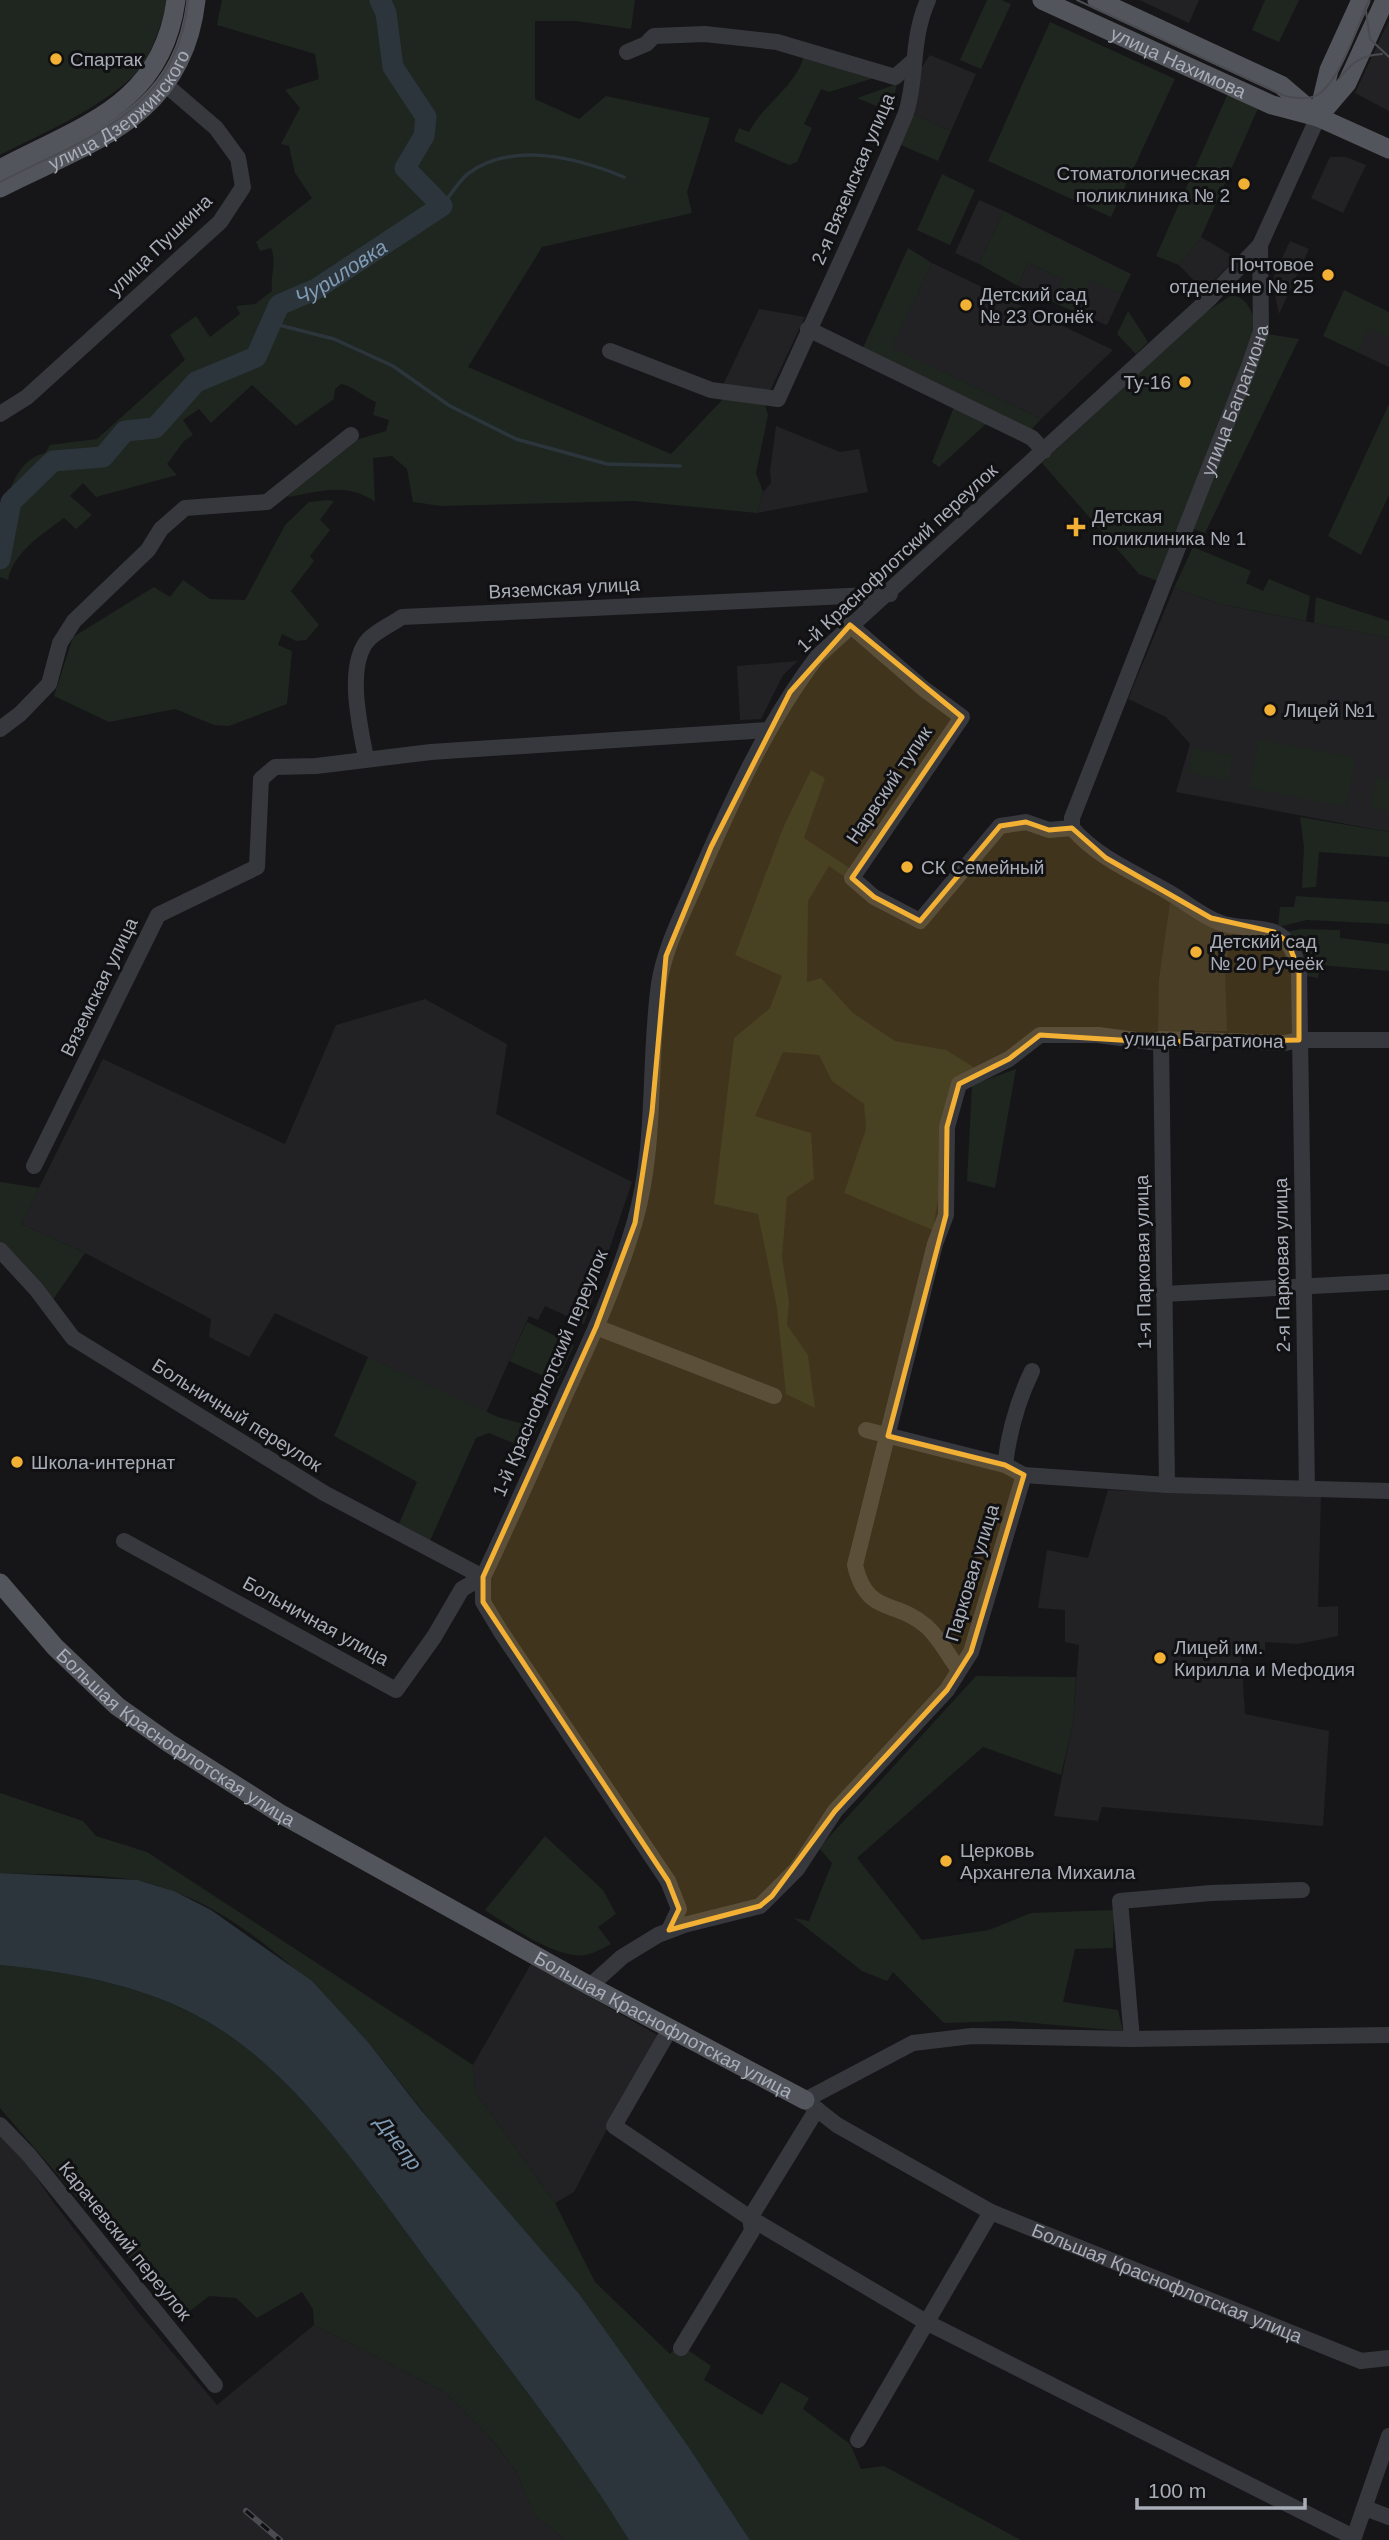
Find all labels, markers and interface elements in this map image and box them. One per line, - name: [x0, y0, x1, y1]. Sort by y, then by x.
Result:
- street label: улица Нахимова: [1108, 22, 1250, 102]
- street label: улица Дзержинского: [45, 47, 193, 174]
- place label: Спартак: [70, 49, 143, 70]
- marker: Спартак: [48, 51, 64, 67]
- street label: 2-я Вяземская улица: [807, 90, 899, 268]
- place label: Стоматологическая поликлиника № 2: [1056, 163, 1230, 206]
- marker: Стоматологическая поликлиника № 2: [1236, 176, 1252, 192]
- street label: улица Пушкина: [104, 190, 216, 300]
- water label: Чуриловка: [291, 234, 391, 308]
- place label: Почтовое отделение № 25: [1169, 254, 1314, 297]
- marker: Почтовое отделение № 25: [1320, 267, 1336, 283]
- place label: Детский сад № 23 Огонёк: [980, 284, 1094, 327]
- marker: Детский сад № 23 Огонёк: [958, 297, 974, 313]
- street label: улица Багратиона: [1197, 325, 1272, 479]
- place label: Ту-16: [1124, 372, 1171, 393]
- marker: Ту-16: [1177, 374, 1193, 390]
- street label: 1-й Краснофлотский переулок: [793, 459, 1002, 656]
- place label: Детская поликлиника № 1: [1092, 506, 1246, 549]
- marker: Детская поликлиника № 1: [1066, 517, 1086, 537]
- street label: Вяземская улица: [488, 574, 641, 602]
- place label: Лицей №1: [1284, 700, 1375, 721]
- marker: Лицей №1: [1262, 702, 1278, 718]
- street label: Нарвский тупик: [842, 722, 936, 848]
- place label: СК Семейный: [921, 857, 1044, 878]
- marker: СК Семейный: [899, 859, 915, 875]
- street label: Вяземская улица: [56, 914, 142, 1060]
- place label: Детский сад № 20 Ручеёк: [1210, 931, 1324, 974]
- marker: Детский сад № 20 Ручеёк: [1188, 944, 1204, 960]
- street label: улица Багратиона: [1124, 1028, 1284, 1052]
- street label: 1-я Парковая улица: [1131, 1174, 1155, 1349]
- street label: 2-я Парковая улица: [1270, 1177, 1294, 1352]
- street label: 1-й Краснофлотский переулок: [488, 1246, 612, 1500]
- street label: Больничный переулок: [148, 1354, 326, 1476]
- place label: Школа-интернат: [31, 1452, 175, 1473]
- marker: Школа-интернат: [9, 1454, 25, 1470]
- street label: Парковая улица: [941, 1502, 1003, 1644]
- street label: Больничная улица: [239, 1572, 393, 1670]
- place label: Лицей им. Кирилла и Мефодия: [1174, 1637, 1355, 1680]
- street label: Большая Краснофлотская улица: [53, 1644, 299, 1830]
- marker: Лицей им. Кирилла и Мефодия: [1152, 1650, 1168, 1666]
- place label: Церковь Архангела Михаила: [960, 1840, 1136, 1883]
- marker: Церковь Архангела Михаила: [938, 1853, 954, 1869]
- street label: Большая Краснофлотская улица: [531, 1947, 797, 2102]
- water label: Днепр: [370, 2110, 427, 2174]
- street label: Карачевский переулок: [55, 2157, 196, 2325]
- street label: Большая Краснофлотская улица: [1029, 2219, 1306, 2347]
- scale bar: [1137, 2466, 1305, 2510]
- text: 100 m: [1148, 2479, 1206, 2502]

